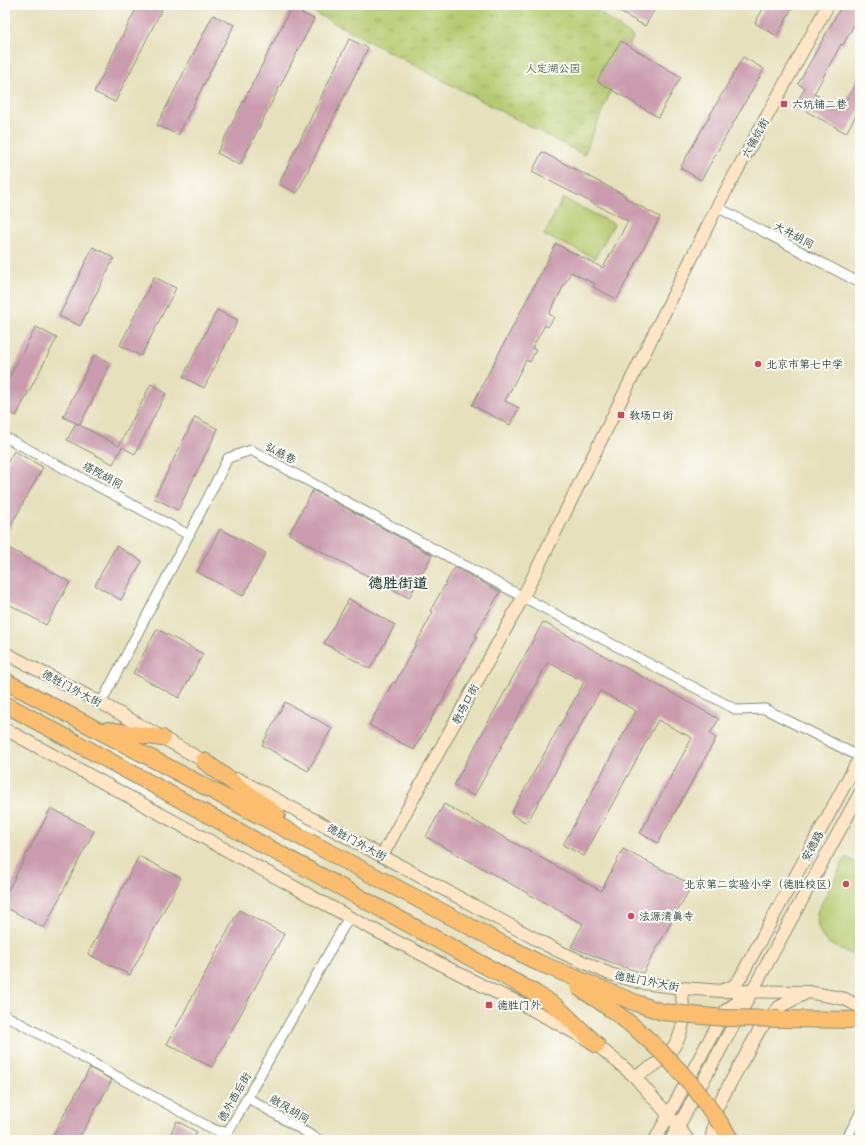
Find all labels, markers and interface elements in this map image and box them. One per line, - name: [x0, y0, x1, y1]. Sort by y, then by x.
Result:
- park label: 人定湖公园: [526, 60, 581, 78]
- place label: 六炕铺二巷: [792, 96, 847, 114]
- marker: 六炕铺二巷: [779, 99, 789, 109]
- street label: 六铺炕街: [737, 114, 775, 162]
- street label: 大井胡同: [770, 218, 817, 254]
- place label: 北京市第七中学: [766, 356, 843, 374]
- marker: 北京市第七中学: [753, 359, 763, 369]
- place label: 教场口街: [629, 407, 674, 425]
- marker: 教场口街: [616, 410, 626, 420]
- street label: 弘慈巷: [262, 438, 299, 470]
- street label: 塔院胡同: [79, 458, 126, 494]
- district label: 德胜街道: [368, 572, 428, 596]
- street label: 德胜门外大街: [38, 665, 106, 713]
- street label: 教场口街: [448, 680, 485, 728]
- street label: 德胜门外大街: [323, 819, 391, 867]
- street label: 安德路: [797, 828, 829, 865]
- place label: 北京第二实验小学（德胜校区）: [684, 876, 838, 894]
- marker: 北京第二实验小学（德胜校区）: [841, 879, 851, 889]
- place label: 法源清真寺: [639, 908, 694, 926]
- marker: 法源清真寺: [626, 911, 636, 921]
- street label: 德胜门外大街: [613, 967, 682, 997]
- place label: 德胜门外: [497, 997, 541, 1015]
- marker: 德胜门外: [484, 1000, 494, 1010]
- street label: 德外西后街: [213, 1068, 257, 1126]
- street label: 敞风胡同: [266, 1091, 313, 1129]

